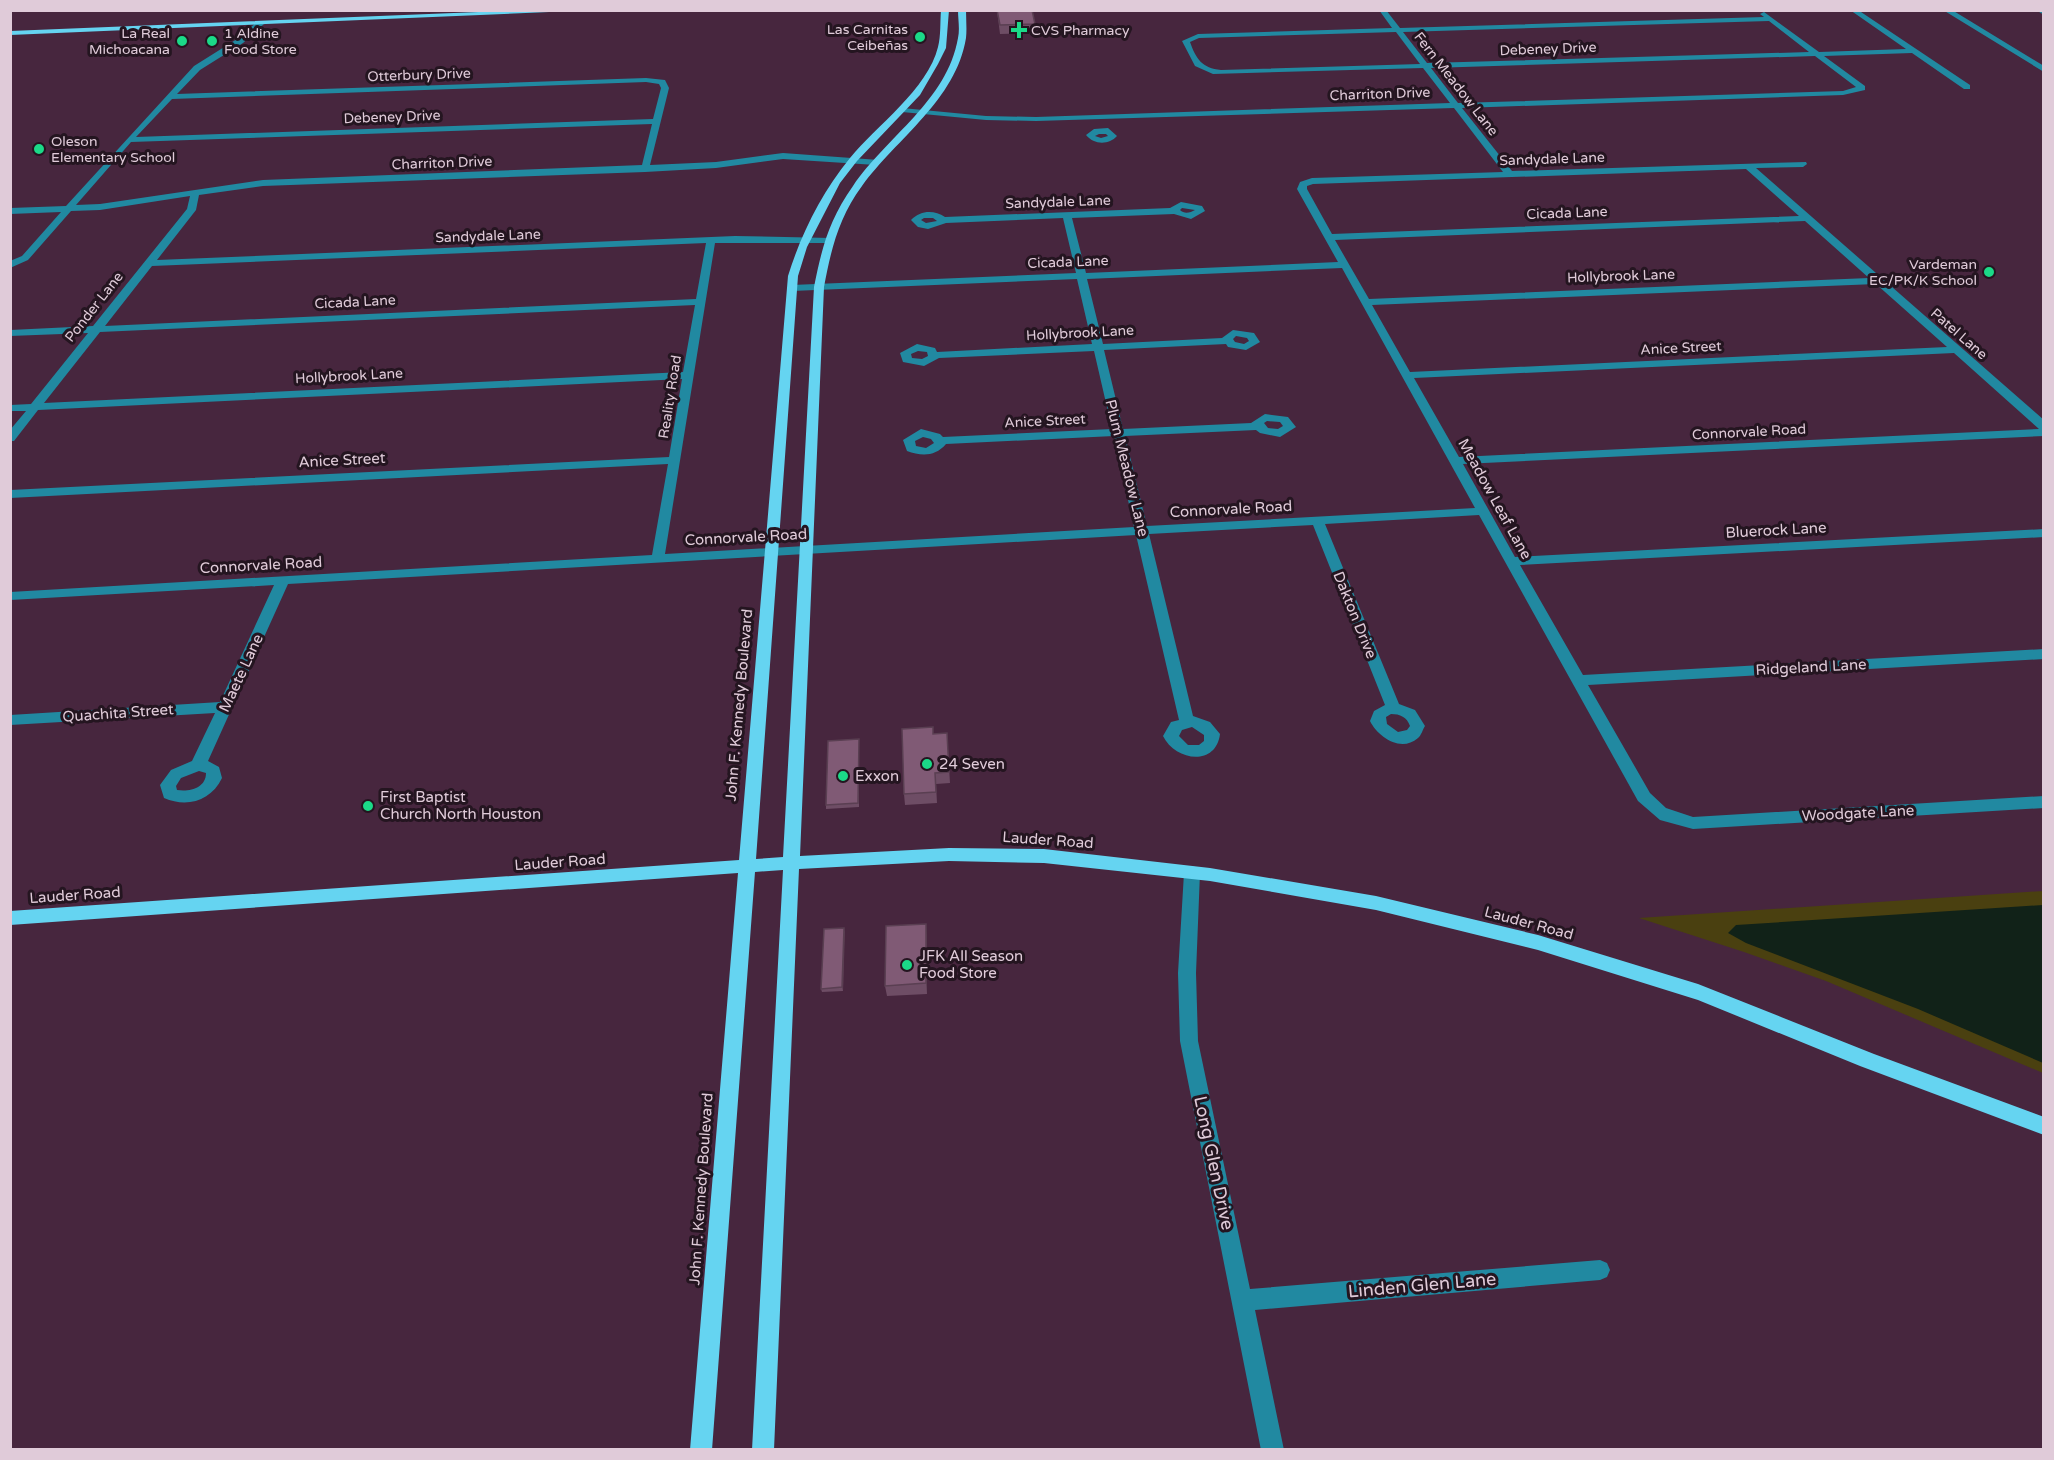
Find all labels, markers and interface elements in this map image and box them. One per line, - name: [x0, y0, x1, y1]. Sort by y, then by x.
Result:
- place label: Las Carnitas Ceibeñas: [827, 21, 908, 54]
- place label: CVS Pharmacy: [1031, 22, 1130, 39]
- marker: CVS Pharmacy: [1012, 23, 1026, 37]
- place label: La Real Michoacana: [89, 25, 170, 58]
- place label: 1 Aldine Food Store: [224, 25, 297, 58]
- street label: Fern Meadow Lane: [1410, 29, 1502, 139]
- marker: Las Carnitas Ceibeñas: [913, 30, 927, 44]
- marker: La Real Michoacana: [175, 34, 189, 48]
- marker: 1 Aldine Food Store: [205, 34, 219, 48]
- street label: Debeney Drive: [1499, 39, 1597, 59]
- street label: Otterbury Drive: [367, 65, 471, 85]
- street label: Charriton Drive: [1329, 84, 1431, 104]
- street label: Debeney Drive: [343, 107, 441, 127]
- place label: Oleson Elementary School: [51, 133, 175, 166]
- marker: Oleson Elementary School: [32, 142, 46, 156]
- street label: Sandydale Lane: [1499, 149, 1605, 169]
- street label: Charriton Drive: [391, 153, 493, 173]
- street label: Sandydale Lane: [1005, 192, 1111, 212]
- street label: Cicada Lane: [1526, 203, 1608, 223]
- street label: Sandydale Lane: [435, 226, 541, 246]
- street label: Cicada Lane: [1027, 252, 1109, 272]
- place label: Vardeman EC/PK/K School: [1869, 256, 1977, 289]
- marker: Vardeman EC/PK/K School: [1982, 265, 1996, 279]
- street label: Hollybrook Lane: [1567, 266, 1675, 286]
- street label: Ponder Lane: [61, 268, 127, 345]
- street label: Cicada Lane: [314, 291, 396, 313]
- street label: Patel Lane: [1927, 305, 1991, 363]
- street label: Hollybrook Lane: [1026, 322, 1134, 344]
- street label: Anice Street: [1640, 337, 1723, 359]
- street label: Reality Road: [655, 354, 685, 440]
- street label: Hollybrook Lane: [295, 365, 403, 387]
- street label: Plum Meadow Lane: [1101, 398, 1153, 538]
- street label: Anice Street: [1004, 410, 1087, 432]
- street label: Connorvale Road: [1691, 421, 1807, 443]
- street label: Meadow Leaf Lane: [1454, 436, 1536, 562]
- street label: Anice Street: [298, 449, 386, 471]
- street label: Connorvale Road: [1169, 497, 1293, 521]
- street label: Bluerock Lane: [1725, 518, 1827, 542]
- street label: Connorvale Road: [684, 525, 808, 549]
- street label: Connorvale Road: [199, 553, 323, 577]
- street label: Dakton Drive: [1329, 569, 1381, 661]
- street label: John F. Kennedy Boulevard: [722, 608, 756, 802]
- street label: Maete Lane: [215, 631, 267, 715]
- street label: Ridgeland Lane: [1755, 655, 1867, 679]
- street label: Quachita Street: [62, 700, 174, 726]
- place label: 24 Seven: [939, 755, 1005, 773]
- marker: 24 Seven: [920, 757, 934, 771]
- place label: Exxon: [855, 767, 899, 785]
- marker: Exxon: [836, 769, 850, 783]
- place label: First Baptist Church North Houston: [380, 788, 541, 823]
- marker: First Baptist Church North Houston: [361, 799, 375, 813]
- street label: Woodgate Lane: [1801, 801, 1915, 825]
- street label: Lauder Road: [1002, 828, 1094, 852]
- street label: Lauder Road: [514, 850, 606, 874]
- street label: Lauder Road: [29, 883, 121, 907]
- street label: Lauder Road: [1483, 902, 1575, 944]
- place label: JFK All Season Food Store: [919, 947, 1023, 982]
- marker: JFK All Season Food Store: [900, 958, 914, 972]
- street label: John F. Kennedy Boulevard: [685, 1092, 717, 1286]
- street label: Long Glen Drive: [1189, 1094, 1239, 1232]
- street label: Linden Glen Lane: [1347, 1268, 1497, 1302]

